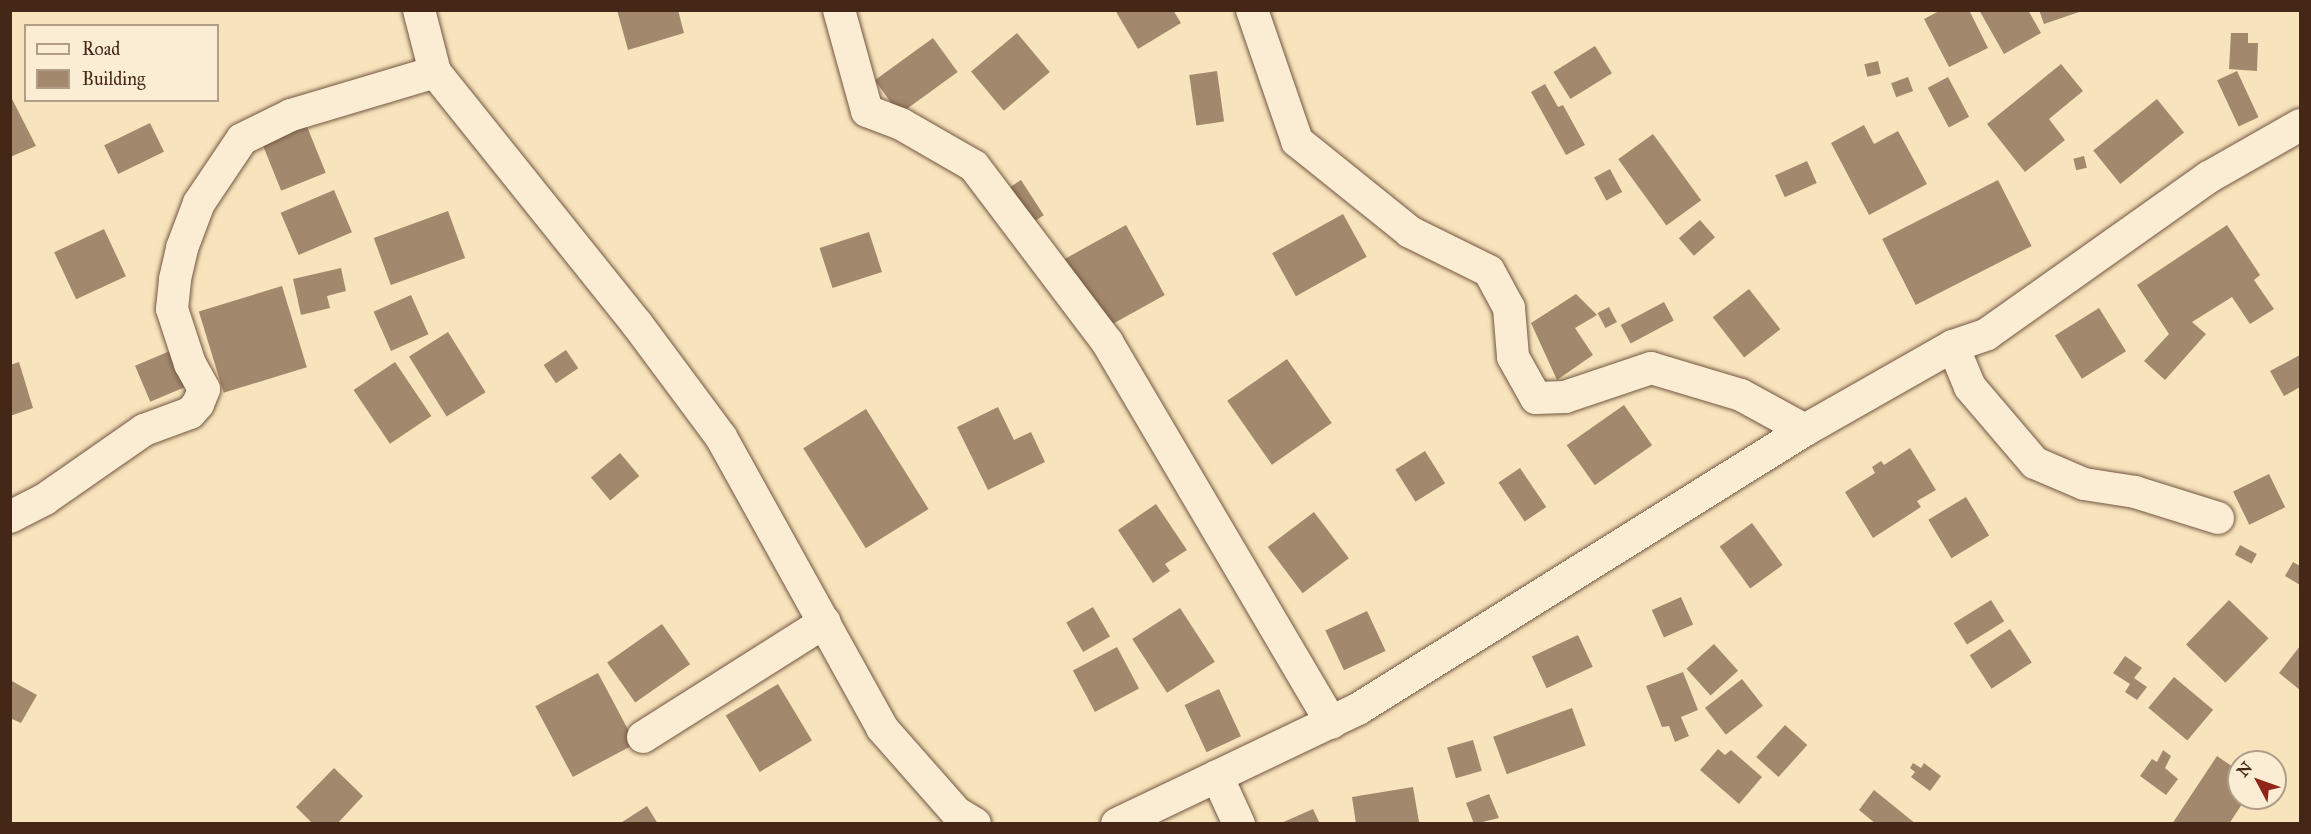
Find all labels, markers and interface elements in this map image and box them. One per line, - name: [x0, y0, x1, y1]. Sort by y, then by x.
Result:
- legend: [24, 24, 219, 102]
- text: Road: [82, 38, 120, 60]
- text: Building: [82, 68, 145, 90]
- north arrow: [2227, 750, 2287, 810]
- text: N: [2233, 758, 2256, 781]

